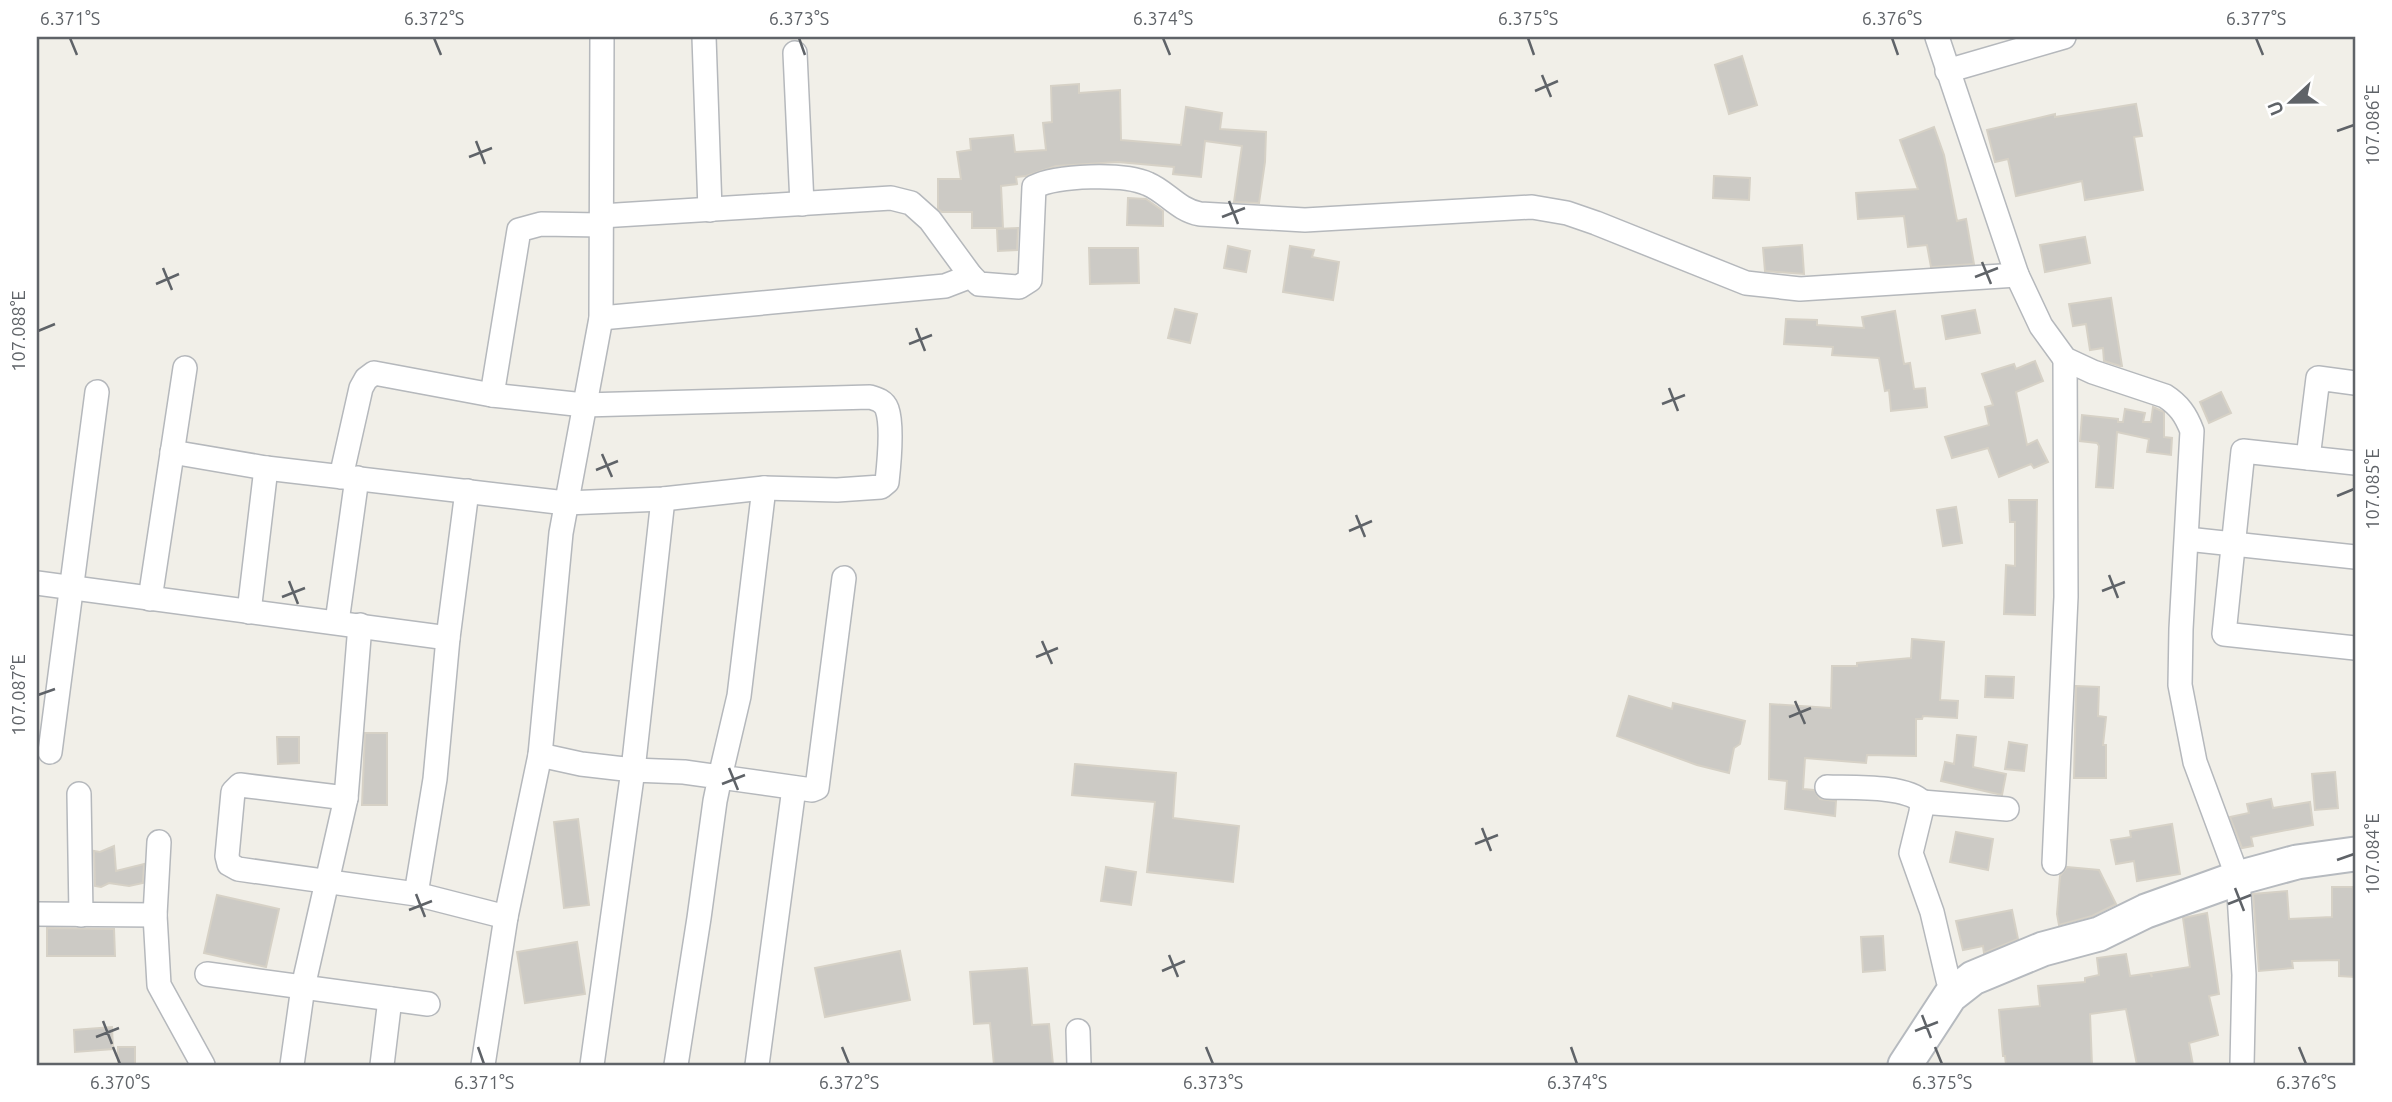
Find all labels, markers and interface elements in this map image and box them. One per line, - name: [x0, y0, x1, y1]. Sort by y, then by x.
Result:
- text: 6.371°S: [40, 8, 100, 28]
- text: 6.372°S: [404, 8, 464, 28]
- text: 6.373°S: [769, 8, 829, 28]
- text: 6.374°S: [1133, 8, 1193, 28]
- text: 6.375°S: [1498, 8, 1558, 28]
- text: 6.376°S: [1862, 8, 1922, 28]
- text: 6.377°S: [2226, 8, 2286, 28]
- north arrow: [2256, 66, 2326, 136]
- text: 107.086°E: [2362, 84, 2382, 166]
- text: U: [2263, 98, 2288, 119]
- text: 107.088°E: [8, 290, 28, 372]
- text: 107.085°E: [2362, 448, 2382, 530]
- text: 107.087°E: [8, 654, 28, 736]
- text: 107.084°E: [2362, 813, 2382, 895]
- text: 6.370°S: [90, 1072, 150, 1092]
- text: 6.371°S: [454, 1072, 514, 1092]
- text: 6.372°S: [819, 1072, 879, 1092]
- text: 6.373°S: [1183, 1072, 1243, 1092]
- text: 6.374°S: [1547, 1072, 1607, 1092]
- text: 6.375°S: [1912, 1072, 1972, 1092]
- text: 6.376°S: [2276, 1072, 2336, 1092]

